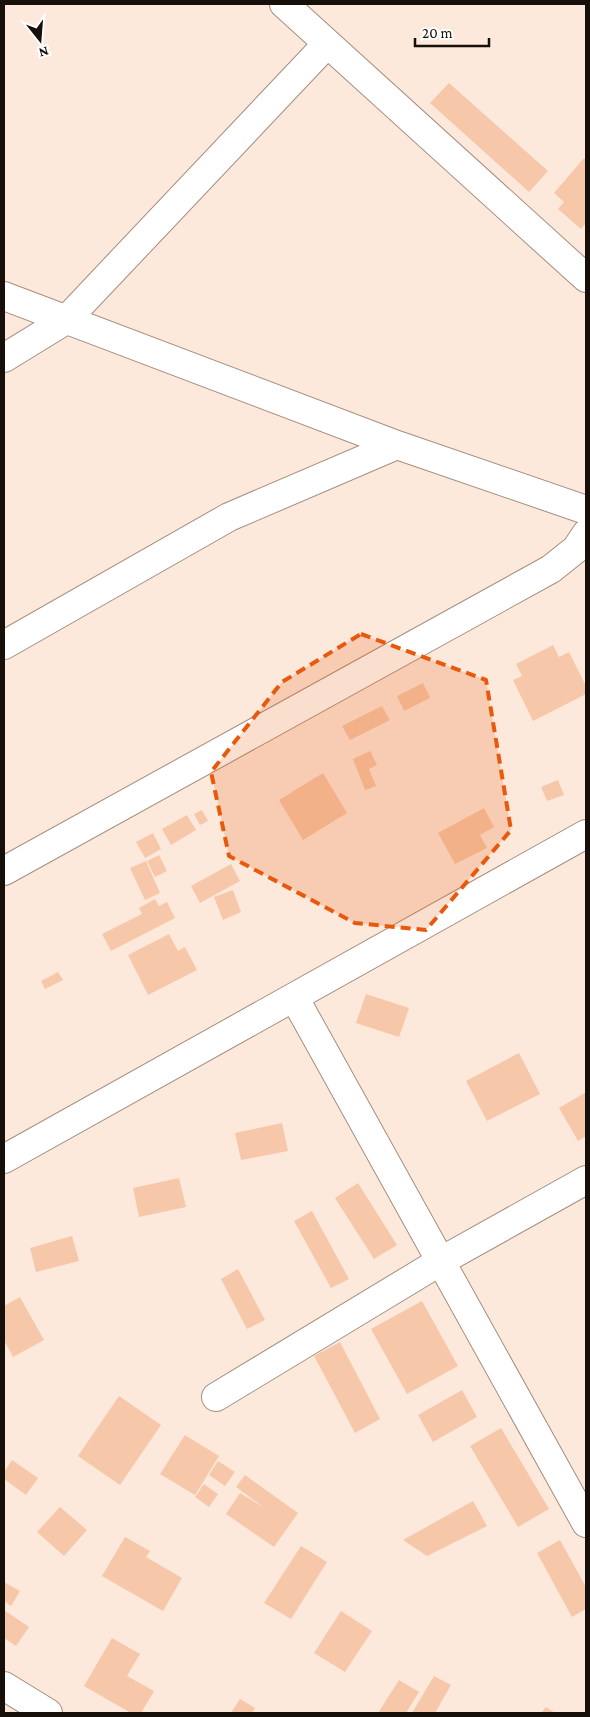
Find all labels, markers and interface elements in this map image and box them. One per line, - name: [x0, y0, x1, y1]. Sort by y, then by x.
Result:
- north arrow: [15, 15, 65, 65]
- scale bar: [415, 15, 489, 47]
- text: 20 m: [422, 25, 453, 41]
- text: N: [36, 43, 51, 62]

